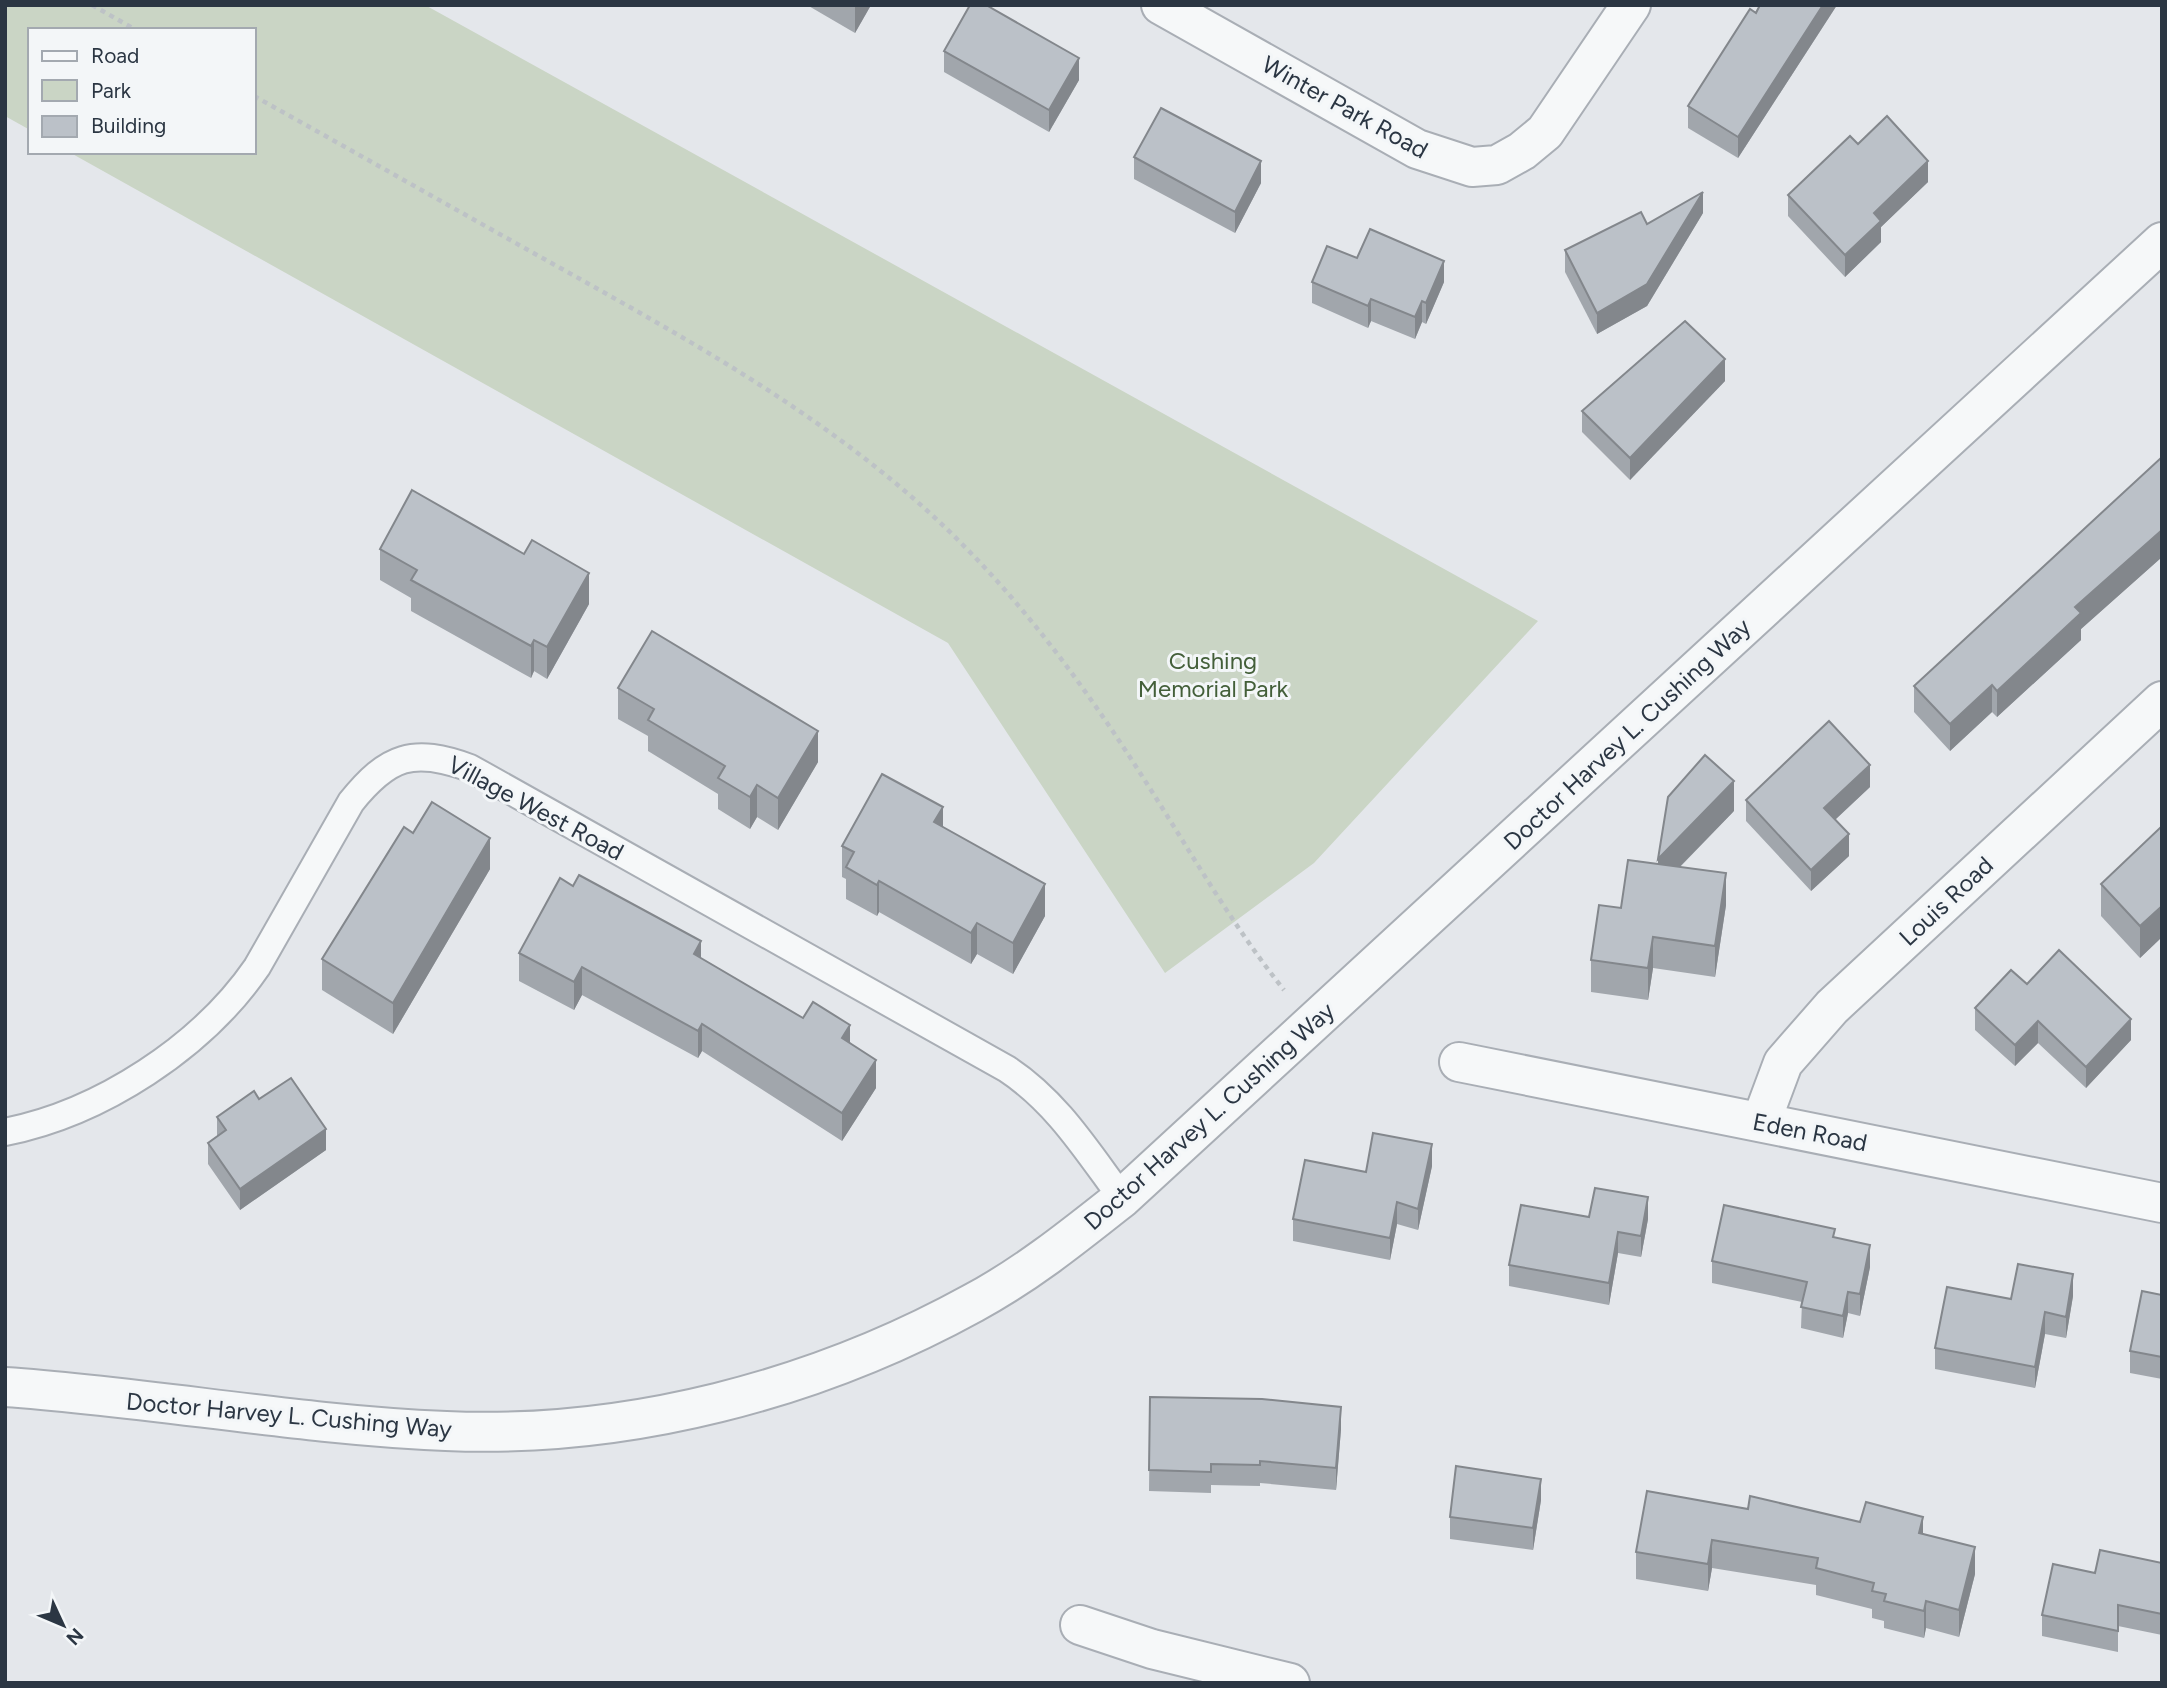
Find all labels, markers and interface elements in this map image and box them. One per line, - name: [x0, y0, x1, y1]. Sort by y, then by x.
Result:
- legend: [28, 28, 256, 154]
- text: Road: [91, 43, 139, 68]
- street label: Winter Park Road: [1257, 49, 1433, 165]
- text: Park: [91, 78, 132, 103]
- text: Building: [91, 113, 166, 138]
- street label: Doctor Harvey L. Cushing Way: [1498, 612, 1757, 856]
- park label: Cushing Memorial Park: [1138, 646, 1289, 703]
- street label: Village West Road: [443, 749, 629, 867]
- street label: Louis Road: [1893, 850, 1999, 952]
- street label: Doctor Harvey L. Cushing Way: [1078, 996, 1340, 1236]
- street label: Eden Road: [1750, 1107, 1870, 1157]
- street label: Doctor Harvey L. Cushing Way: [125, 1386, 453, 1444]
- north arrow: [28, 1590, 98, 1660]
- text: N: [61, 1623, 88, 1650]

